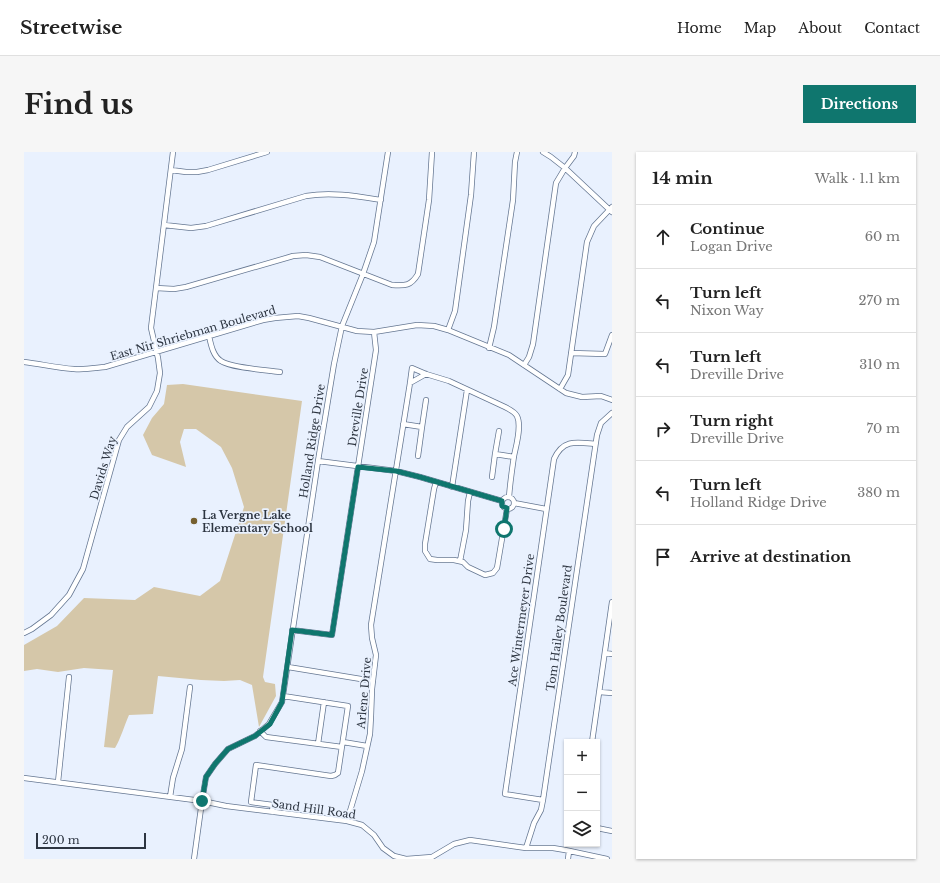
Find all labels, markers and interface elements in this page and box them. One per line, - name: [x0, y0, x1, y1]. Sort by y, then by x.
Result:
- text: Streetwise: [20, 16, 122, 39]
- text: Home: [677, 19, 722, 37]
- text: Map: [744, 19, 776, 37]
- text: About: [798, 19, 842, 37]
- text: Contact: [864, 19, 920, 37]
- button: Directions: [803, 85, 916, 123]
- text: Find us: [24, 87, 134, 122]
- text: 14 min: [652, 168, 713, 189]
- text: Walk · 1.1 km: [815, 170, 900, 187]
- text: Continue: [690, 219, 765, 238]
- icon: ahead: [652, 226, 674, 248]
- text: 60 m: [865, 228, 900, 245]
- text: Logan Drive: [690, 238, 773, 255]
- text: Turn left: [690, 283, 761, 302]
- icon: left: [652, 290, 674, 312]
- text: 270 m: [859, 292, 900, 309]
- street label: East Nir Shriebman Boulevard: [108, 302, 278, 363]
- text: Nixon Way: [690, 302, 764, 319]
- text: Turn left: [690, 347, 761, 366]
- icon: left: [652, 354, 674, 376]
- text: 310 m: [859, 356, 900, 373]
- text: Dreville Drive: [690, 366, 784, 383]
- street label: Dreville Drive: [345, 367, 371, 447]
- street label: Holland Ridge Drive: [296, 383, 328, 499]
- text: Turn right: [690, 411, 773, 430]
- icon: right: [652, 418, 674, 440]
- text: 70 m: [867, 420, 900, 437]
- text: Dreville Drive: [690, 430, 784, 447]
- street label: Davids Way: [87, 434, 119, 502]
- text: Turn left: [690, 475, 761, 494]
- icon: left: [652, 482, 674, 504]
- text: 380 m: [857, 484, 900, 501]
- text: Holland Ridge Drive: [690, 494, 827, 511]
- place label: La Vergne Lake Elementary School: [202, 508, 313, 535]
- marker: La Vergne Lake Elementary School: [189, 516, 199, 526]
- route start: [495, 520, 513, 538]
- icon: arrive: [652, 546, 674, 568]
- text: Arrive at destination: [690, 547, 851, 566]
- street label: Ace Wintermeyer Drive: [505, 553, 537, 688]
- street label: Tom Hailey Boulevard: [543, 563, 575, 692]
- street label: Arlene Drive: [354, 656, 374, 731]
- map controls: [564, 739, 600, 847]
- button: +: [564, 739, 600, 775]
- button: −: [564, 775, 600, 811]
- route end: [193, 792, 211, 810]
- street label: Sand Hill Road: [271, 796, 358, 822]
- button: layers: [564, 811, 600, 847]
- scale bar: [36, 831, 146, 850]
- text: 200 m: [42, 833, 79, 847]

